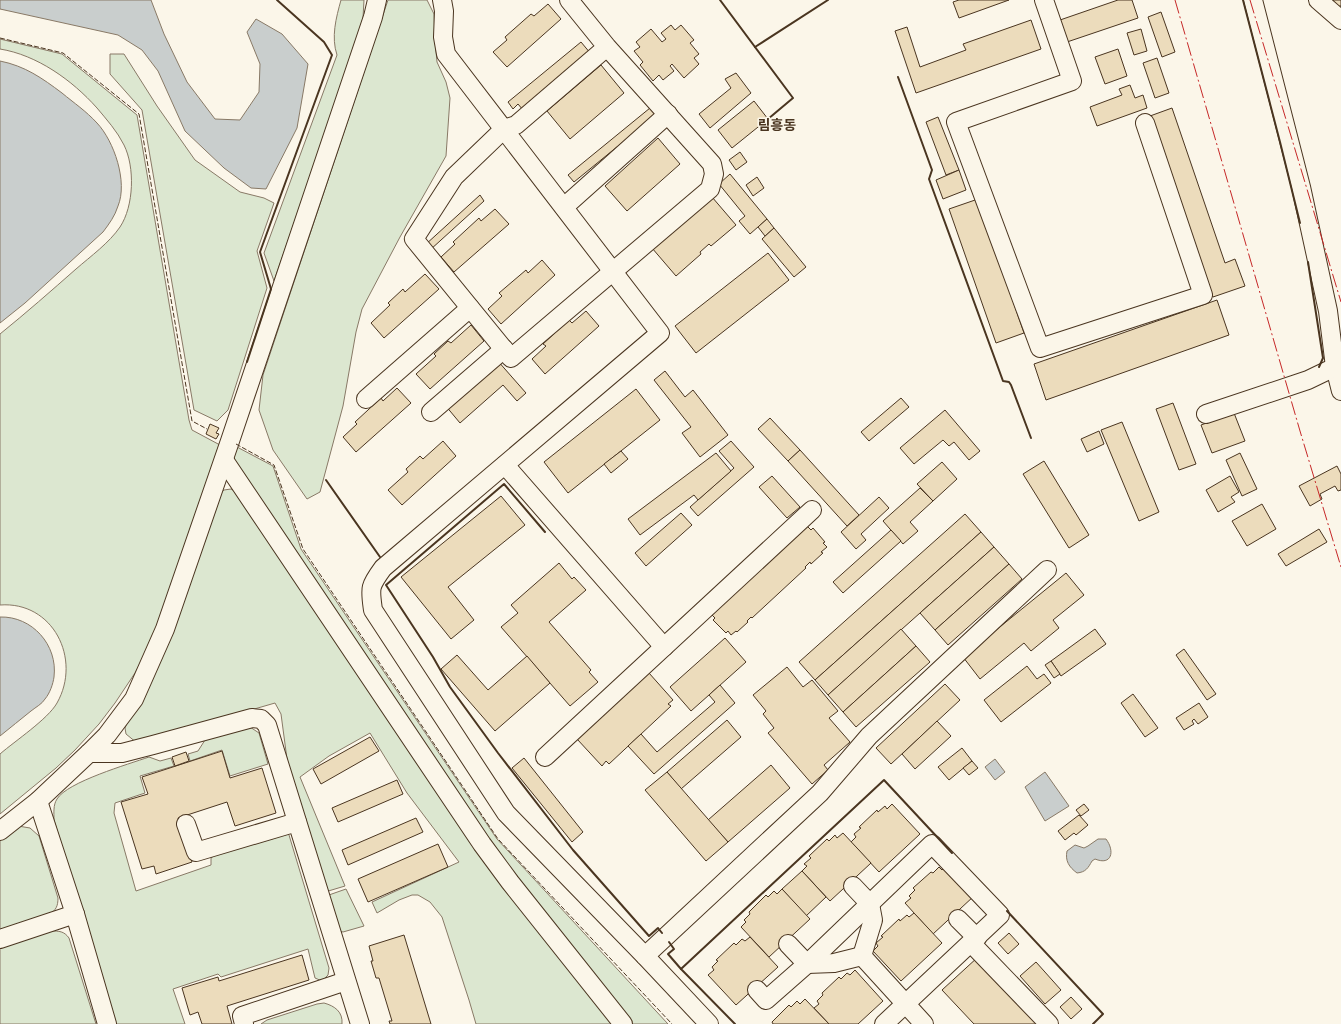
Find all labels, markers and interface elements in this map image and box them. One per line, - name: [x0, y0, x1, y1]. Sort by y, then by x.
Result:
- district label: 림흥동: [758, 116, 796, 134]

